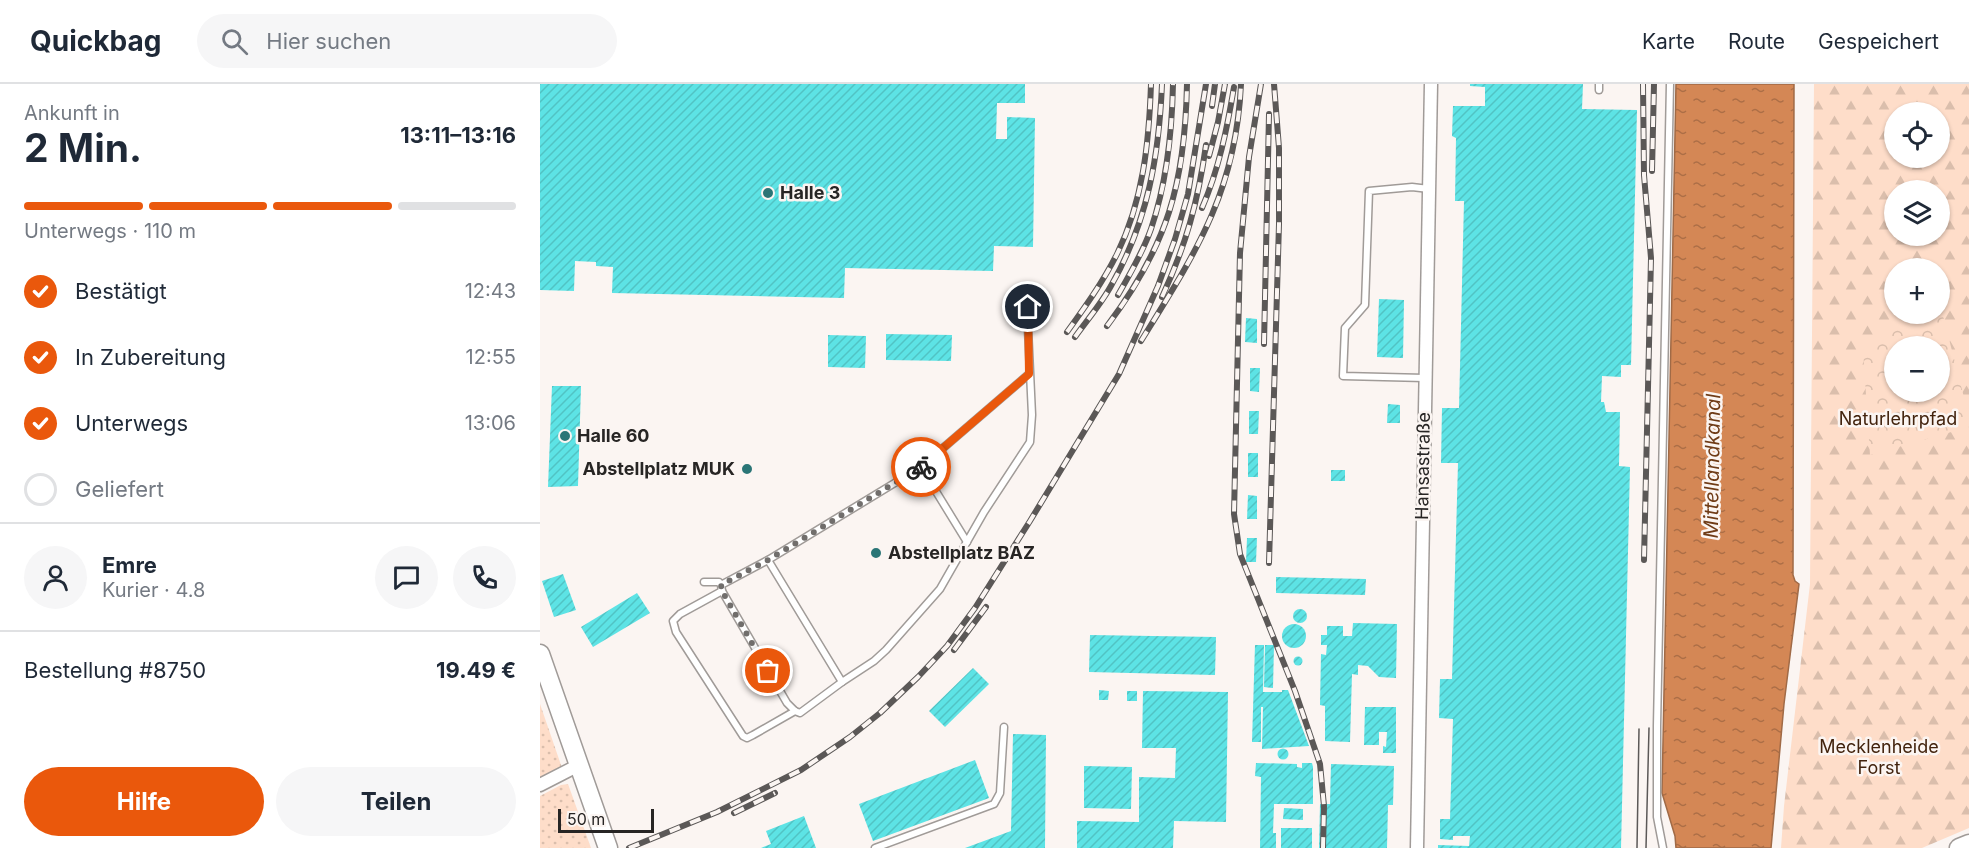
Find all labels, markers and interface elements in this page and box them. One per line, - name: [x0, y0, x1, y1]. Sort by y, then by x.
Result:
- search box: [197, 14, 617, 68]
- text: Quickbag: [30, 24, 161, 58]
- icon: search: [218, 25, 251, 58]
- text: Hier suchen: [266, 28, 391, 54]
- text: Karte: [1642, 29, 1695, 54]
- text: Route: [1728, 29, 1785, 54]
- text: Gespeichert: [1818, 29, 1939, 54]
- text: Ankunft in: [24, 101, 120, 125]
- map controls: [1884, 102, 1950, 402]
- button: locate: [1884, 102, 1950, 168]
- text: 13:11–13:16: [400, 122, 516, 148]
- text: 2 Min.: [24, 124, 142, 171]
- button: layers: [1884, 180, 1950, 246]
- place label: Halle 3: [780, 182, 840, 203]
- marker: Halle 3: [761, 186, 775, 200]
- text: Unterwegs · 110 m: [24, 219, 196, 243]
- button: +: [1884, 258, 1950, 324]
- icon: check: [24, 275, 57, 308]
- text: Bestätigt: [75, 278, 167, 304]
- text: 12:43: [465, 279, 516, 303]
- pin: [1002, 281, 1053, 332]
- icon: home: [1011, 290, 1044, 323]
- button: −: [1884, 336, 1950, 402]
- icon: check: [24, 341, 57, 374]
- text: In Zubereitung: [75, 344, 226, 370]
- text: 12:55: [466, 345, 516, 369]
- water label: Mittellandkanal: [1699, 393, 1725, 539]
- icon: check: [24, 407, 57, 440]
- park label: Naturlehrpfad: [1839, 408, 1957, 429]
- text: Unterwegs: [75, 410, 188, 436]
- text: 13:06: [465, 411, 516, 435]
- street label: Hansastraße: [1411, 412, 1434, 520]
- place label: Halle 60: [577, 425, 649, 446]
- marker: Halle 60: [558, 429, 572, 443]
- courier: [891, 437, 951, 497]
- icon: bike: [905, 451, 938, 484]
- place label: Abstellplatz MUK: [583, 458, 735, 479]
- marker: Abstellplatz MUK: [740, 462, 754, 476]
- text: Geliefert: [75, 476, 164, 502]
- place label: Abstellplatz BAZ: [888, 542, 1035, 563]
- button: person: [24, 546, 87, 609]
- button: chat: [375, 546, 438, 609]
- button: phone: [453, 546, 516, 609]
- marker: Abstellplatz BAZ: [869, 546, 883, 560]
- text: Emre: [102, 552, 157, 578]
- text: Kurier · 4.8: [102, 578, 205, 602]
- pin: [742, 645, 793, 696]
- icon: bag: [751, 654, 784, 687]
- text: Bestellung #8750: [24, 657, 206, 683]
- text: 19.49 €: [436, 657, 516, 683]
- park label: Mecklenheide Forst: [1819, 736, 1939, 778]
- button: Hilfe: [24, 767, 264, 836]
- button: Teilen: [276, 767, 516, 836]
- scale bar: [558, 806, 654, 834]
- text: 50 m: [567, 809, 605, 829]

